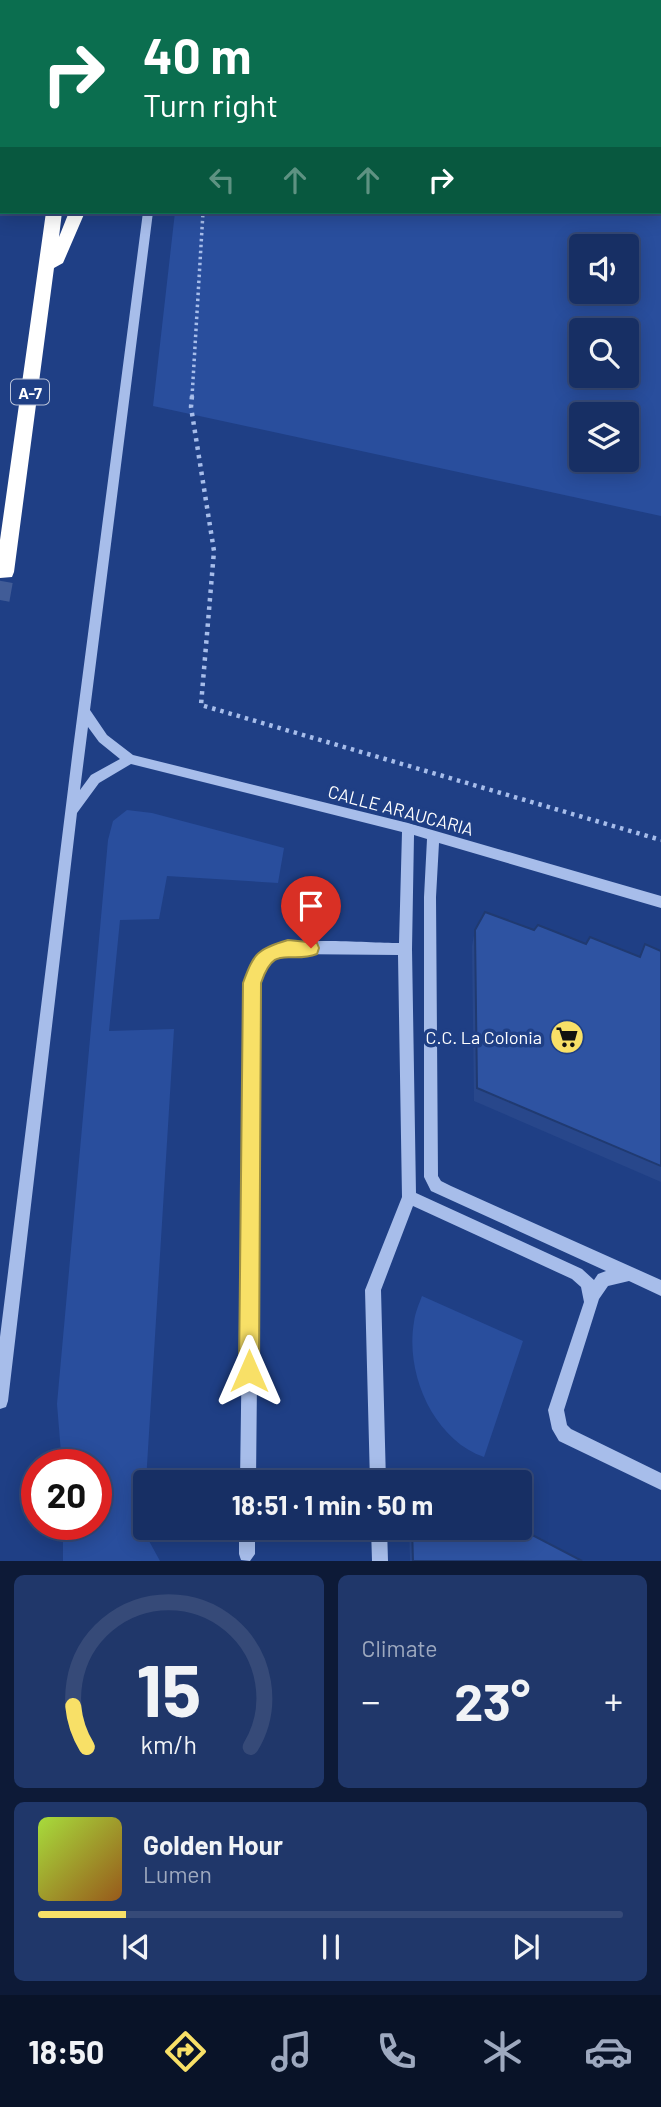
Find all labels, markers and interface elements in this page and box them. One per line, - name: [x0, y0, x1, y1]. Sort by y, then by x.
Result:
- text: 40 m: [143, 25, 251, 84]
- icon: right: [28, 28, 119, 119]
- text: Turn right: [143, 85, 278, 123]
- icon: left: [203, 161, 241, 199]
- icon: ahead: [276, 161, 314, 199]
- icon: ahead: [349, 161, 387, 199]
- icon: right: [422, 161, 460, 199]
- map controls: [569, 234, 639, 472]
- button: sound: [569, 234, 639, 304]
- button: search: [569, 318, 639, 388]
- road number: A-7: [11, 380, 49, 404]
- button: layers: [569, 402, 639, 472]
- street label: CALLE ARAUCARIA: [326, 780, 476, 840]
- pin: [281, 876, 341, 948]
- icon: arrive: [292, 887, 330, 925]
- supermarket icon: C.C. La Colonia: [548, 1018, 586, 1056]
- place label: C.C. La Colonia: [426, 1026, 542, 1048]
- position arrow: [212, 1334, 286, 1408]
- speed limit sign: 20: [21, 1449, 112, 1540]
- text: 18:51 · 1 min · 50 m: [232, 1489, 433, 1520]
- text: Climate: [362, 1634, 438, 1662]
- text: 15: [136, 1645, 201, 1733]
- text: 23°: [454, 1669, 530, 1731]
- text: −: [362, 1677, 381, 1723]
- text: +: [604, 1677, 623, 1723]
- text: km/h: [140, 1729, 197, 1759]
- text: Golden Hour: [143, 1829, 283, 1860]
- text: Lumen: [143, 1860, 212, 1888]
- icon: previous: [117, 1928, 155, 1966]
- icon: pause: [312, 1928, 350, 1966]
- icon: next: [507, 1928, 545, 1966]
- icon: directions: [161, 2027, 210, 2076]
- icon: music: [267, 2027, 316, 2076]
- icon: phone: [372, 2027, 421, 2076]
- icon: climate: [478, 2027, 527, 2076]
- icon: car: [584, 2027, 633, 2076]
- text: 18:50: [28, 2032, 104, 2070]

